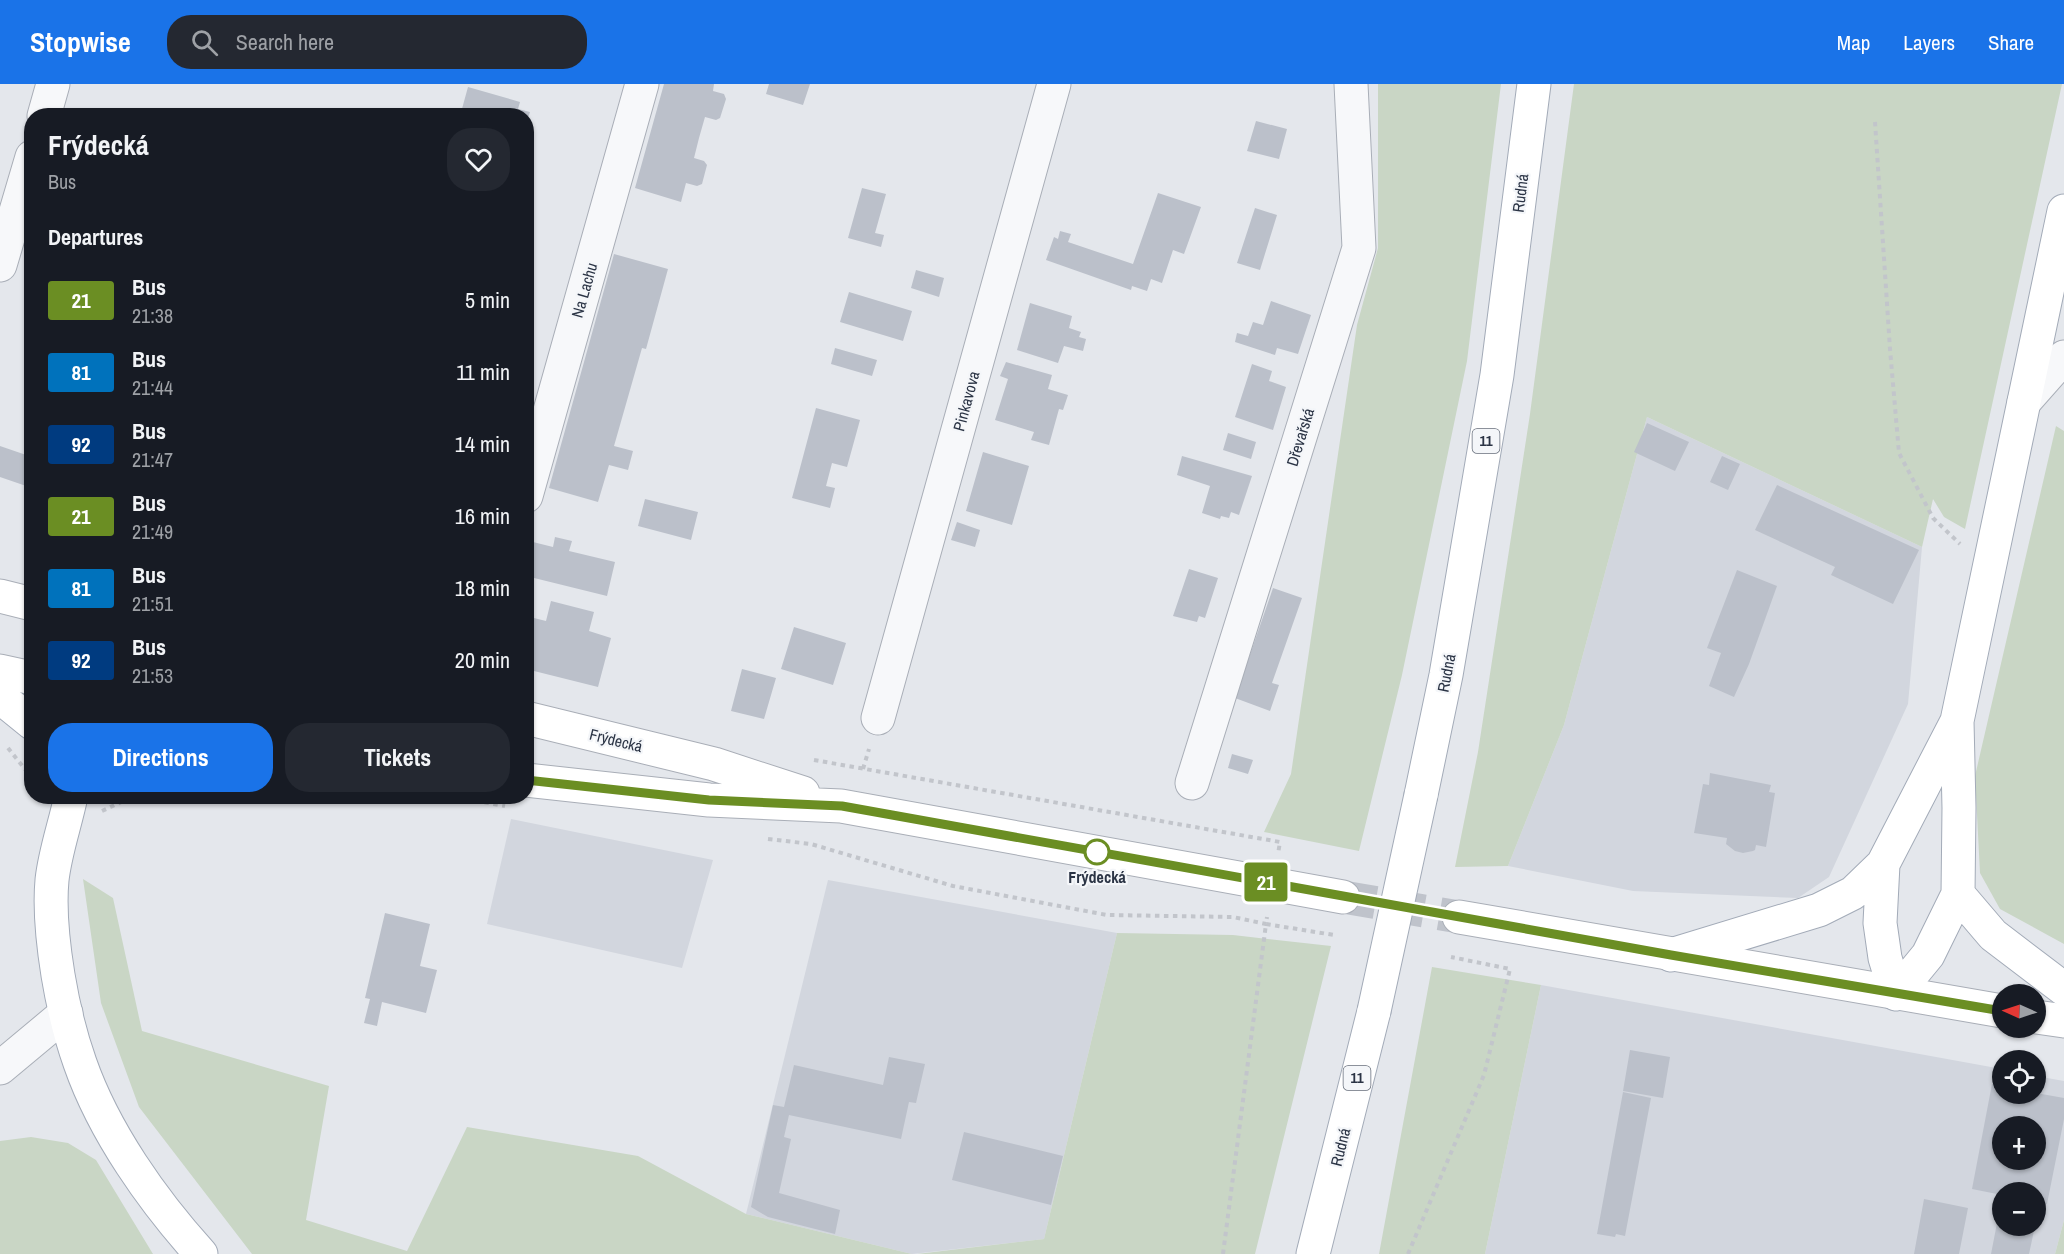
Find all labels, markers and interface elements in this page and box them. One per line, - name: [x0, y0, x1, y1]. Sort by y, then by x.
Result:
- search box: [167, 15, 587, 69]
- text: Stopwise: [30, 23, 131, 61]
- icon: search: [188, 26, 221, 59]
- text: Search here: [236, 27, 334, 57]
- text: Map: [1837, 28, 1870, 57]
- text: Layers: [1903, 28, 1955, 57]
- text: Share: [1988, 28, 2034, 57]
- text: Frýdecká: [48, 126, 149, 164]
- button: heart: [447, 128, 510, 191]
- text: Bus: [48, 168, 76, 195]
- street label: Rudná: [1507, 172, 1533, 214]
- text: Departures: [48, 222, 143, 252]
- street label: Na Lachu: [566, 260, 602, 320]
- text: Bus: [132, 272, 166, 302]
- text: 5 min: [465, 285, 510, 315]
- text: 21: [71, 286, 91, 315]
- text: 21:38: [132, 302, 173, 329]
- text: Bus: [132, 344, 166, 374]
- text: 11 min: [456, 357, 510, 387]
- text: 81: [71, 358, 91, 387]
- street label: Pinkavova: [947, 368, 985, 433]
- text: 21:44: [132, 374, 173, 401]
- street label: Dřevařská: [1281, 405, 1319, 469]
- text: Bus: [132, 416, 166, 446]
- text: 14 min: [455, 429, 510, 459]
- road number: 11: [1472, 429, 1500, 453]
- text: 92: [71, 430, 91, 459]
- text: 21:47: [132, 446, 173, 473]
- text: Bus: [132, 488, 166, 518]
- text: 16 min: [455, 501, 510, 531]
- text: 21: [71, 502, 91, 531]
- text: 21:49: [132, 518, 173, 545]
- text: Bus: [132, 560, 166, 590]
- text: 18 min: [455, 573, 510, 603]
- text: 81: [71, 574, 91, 603]
- text: 21:51: [132, 590, 173, 617]
- text: Bus: [132, 632, 166, 662]
- text: 20 min: [455, 645, 510, 675]
- text: 92: [71, 646, 91, 675]
- street label: Rudná: [1432, 651, 1461, 694]
- text: 21:53: [132, 662, 173, 689]
- button: Directions: [48, 723, 273, 792]
- button: Tickets: [285, 723, 510, 792]
- street label: Frýdecká: [587, 723, 646, 757]
- marker: Frýdecká: [1084, 839, 1110, 865]
- line badge: 21: [1239, 862, 1293, 902]
- place label: Frýdecká: [1068, 866, 1127, 888]
- text: 21: [1256, 868, 1276, 897]
- north arrow: [1992, 984, 2046, 1038]
- map controls: [1992, 984, 2046, 1236]
- button: locate: [1992, 1050, 2046, 1104]
- road number: 11: [1344, 1066, 1370, 1090]
- button: +: [1992, 1116, 2046, 1170]
- street label: Rudná: [1325, 1125, 1356, 1168]
- button: −: [1992, 1182, 2046, 1236]

